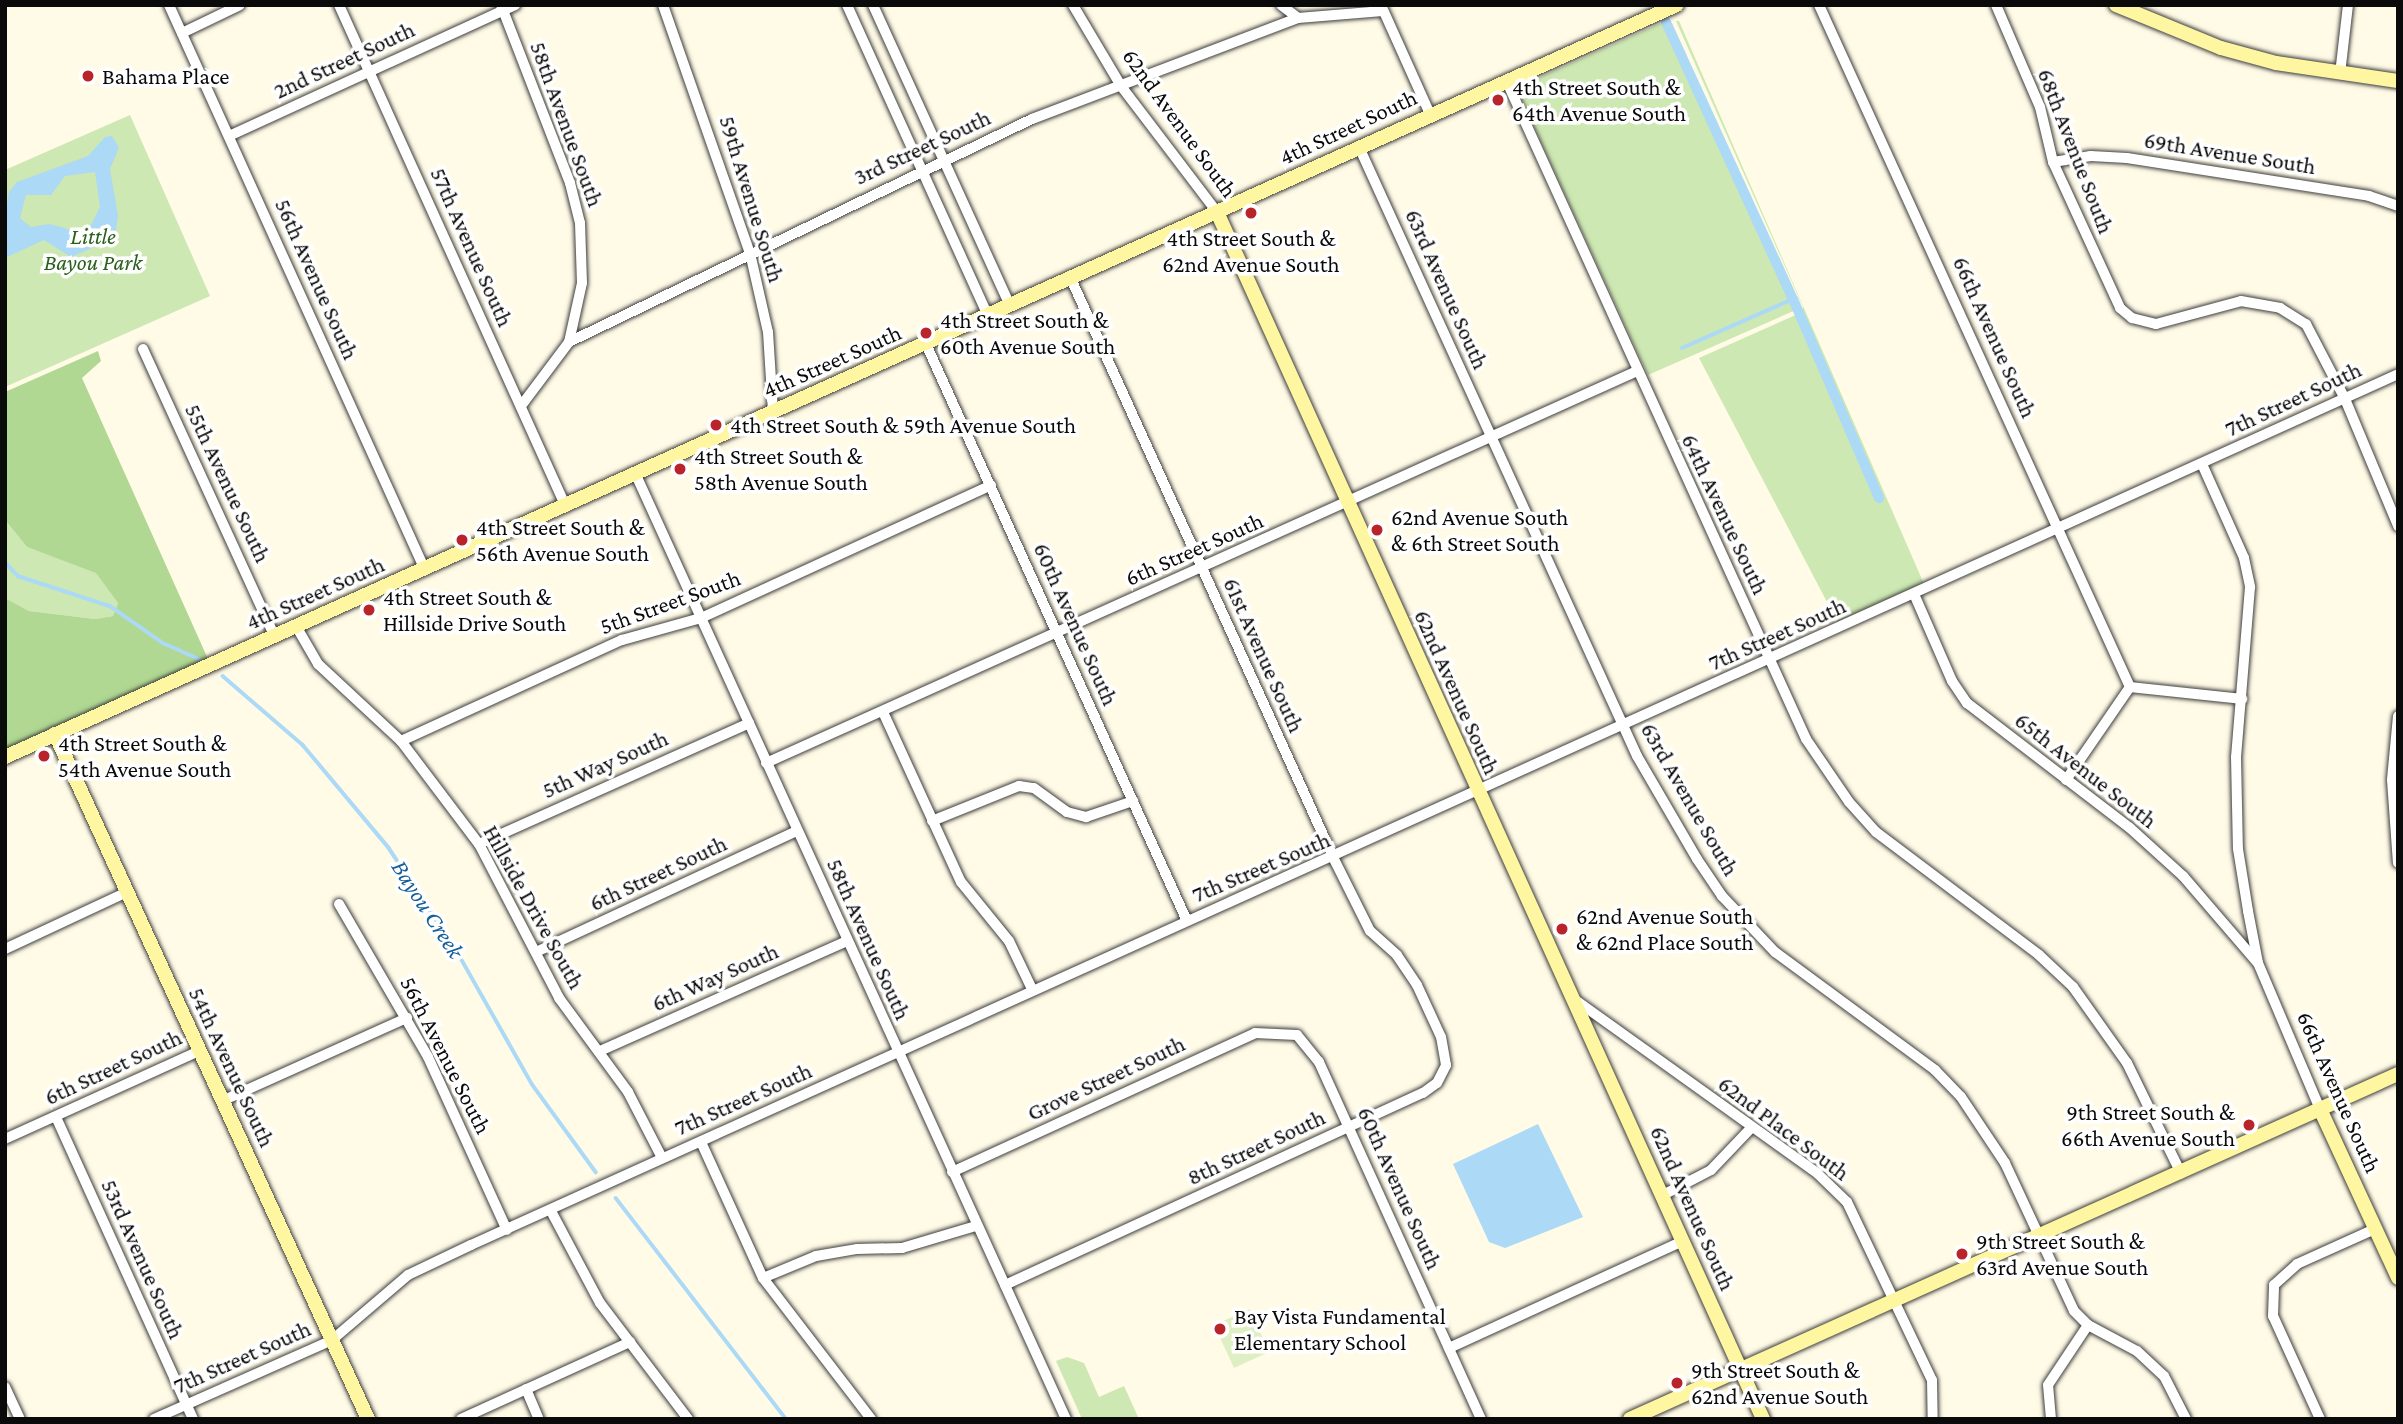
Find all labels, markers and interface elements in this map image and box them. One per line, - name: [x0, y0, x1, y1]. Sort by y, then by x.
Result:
- street label: 2nd Street South: [269, 15, 419, 105]
- street label: 58th Avenue South: [524, 38, 610, 210]
- street label: 62nd Avenue South: [1117, 43, 1243, 203]
- place label: Bahama Place: [102, 62, 229, 90]
- street label: 68th Avenue South: [2032, 65, 2120, 237]
- marker: Bahama Place: [80, 68, 96, 84]
- place label: 4th Street South & 64th Avenue South: [1512, 73, 1686, 127]
- street label: 4th Street South: [1275, 83, 1421, 171]
- marker: 4th Street South & 64th Avenue South: [1490, 92, 1506, 108]
- street label: 3rd Street South: [849, 103, 995, 191]
- street label: 59th Avenue South: [714, 112, 790, 286]
- street label: 69th Avenue South: [2142, 126, 2318, 180]
- street label: 57th Avenue South: [425, 163, 519, 331]
- street label: 56th Avenue South: [269, 194, 365, 364]
- marker: 4th Street South & 62nd Avenue South: [1243, 205, 1259, 221]
- street label: 63rd Avenue South: [1399, 205, 1495, 373]
- park label: Little Bayou Park: [44, 222, 142, 276]
- place label: 4th Street South & 62nd Avenue South: [1162, 224, 1340, 278]
- street label: 66th Avenue South: [1947, 252, 2043, 422]
- place label: 4th Street South & 60th Avenue South: [940, 306, 1115, 360]
- street label: 4th Street South: [759, 318, 905, 404]
- marker: 4th Street South & 60th Avenue South: [918, 325, 934, 341]
- street label: 7th Street South: [2220, 355, 2366, 443]
- street label: 55th Avenue South: [179, 399, 277, 567]
- place label: 4th Street South & 59th Avenue South: [730, 411, 1076, 439]
- marker: 4th Street South & 59th Avenue South: [708, 417, 724, 433]
- street label: 64th Avenue South: [1676, 429, 1774, 599]
- place label: 4th Street South & 58th Avenue South: [694, 442, 868, 496]
- marker: 4th Street South & 58th Avenue South: [672, 461, 688, 477]
- place label: 62nd Avenue South & 6th Street South: [1391, 503, 1568, 557]
- street label: 6th Street South: [1121, 506, 1267, 592]
- place label: 4th Street South & 56th Avenue South: [476, 513, 649, 567]
- marker: 62nd Avenue South & 6th Street South: [1369, 522, 1385, 538]
- marker: 4th Street South & 56th Avenue South: [454, 532, 470, 548]
- street label: 60th Avenue South: [1028, 538, 1124, 710]
- street label: 4th Street South: [242, 550, 388, 636]
- street label: 5th Street South: [596, 564, 744, 640]
- street label: 61st Avenue South: [1217, 573, 1311, 737]
- place label: 4th Street South & Hillside Drive South: [383, 583, 566, 637]
- street label: 7th Street South: [1704, 591, 1850, 677]
- marker: 4th Street South & Hillside Drive South: [361, 602, 377, 618]
- street label: 62nd Avenue South: [1408, 605, 1506, 779]
- street label: 65th Avenue South: [2009, 706, 2163, 834]
- street label: 63rd Avenue South: [1635, 718, 1745, 880]
- street label: 5th Way South: [538, 724, 672, 804]
- place label: 4th Street South & 54th Avenue South: [58, 729, 231, 783]
- marker: 4th Street South & 54th Avenue South: [36, 748, 52, 764]
- street label: Hillside Drive South: [477, 820, 591, 994]
- street label: 7th Street South: [1188, 826, 1334, 908]
- street label: 6th Street South: [585, 829, 731, 917]
- water label: Bayou Creek: [385, 854, 471, 964]
- street label: 58th Avenue South: [821, 854, 917, 1024]
- place label: 62nd Avenue South & 62nd Place South: [1576, 902, 1754, 956]
- marker: 62nd Avenue South & 62nd Place South: [1554, 921, 1570, 937]
- street label: 6th Way South: [647, 937, 783, 1017]
- street label: 56th Avenue South: [394, 972, 498, 1138]
- street label: 54th Avenue South: [183, 983, 281, 1151]
- street label: 66th Avenue South: [2291, 1007, 2387, 1177]
- street label: 6th Street South: [40, 1023, 186, 1111]
- street label: Grove Street South: [1023, 1029, 1189, 1127]
- street label: 7th Street South: [670, 1056, 816, 1142]
- street label: 62nd Place South: [1713, 1070, 1855, 1186]
- place label: 9th Street South & 66th Avenue South: [2061, 1098, 2235, 1152]
- street label: 60th Avenue South: [1352, 1102, 1448, 1274]
- street label: 8th Street South: [1183, 1103, 1329, 1191]
- marker: 9th Street South & 66th Avenue South: [2241, 1117, 2257, 1133]
- street label: 62nd Avenue South: [1644, 1121, 1742, 1295]
- street label: 53rd Avenue South: [95, 1175, 191, 1343]
- place label: 9th Street South & 63rd Avenue South: [1976, 1227, 2148, 1281]
- marker: 9th Street South & 63rd Avenue South: [1954, 1246, 1970, 1262]
- place label: Bay Vista Fundamental Elementary School: [1234, 1302, 1446, 1356]
- street label: 7th Street South: [169, 1314, 315, 1400]
- marker: Bay Vista Fundamental Elementary School: [1212, 1321, 1228, 1337]
- place label: 9th Street South & 62nd Avenue South: [1691, 1356, 1868, 1410]
- marker: 9th Street South & 62nd Avenue South: [1669, 1375, 1685, 1391]

